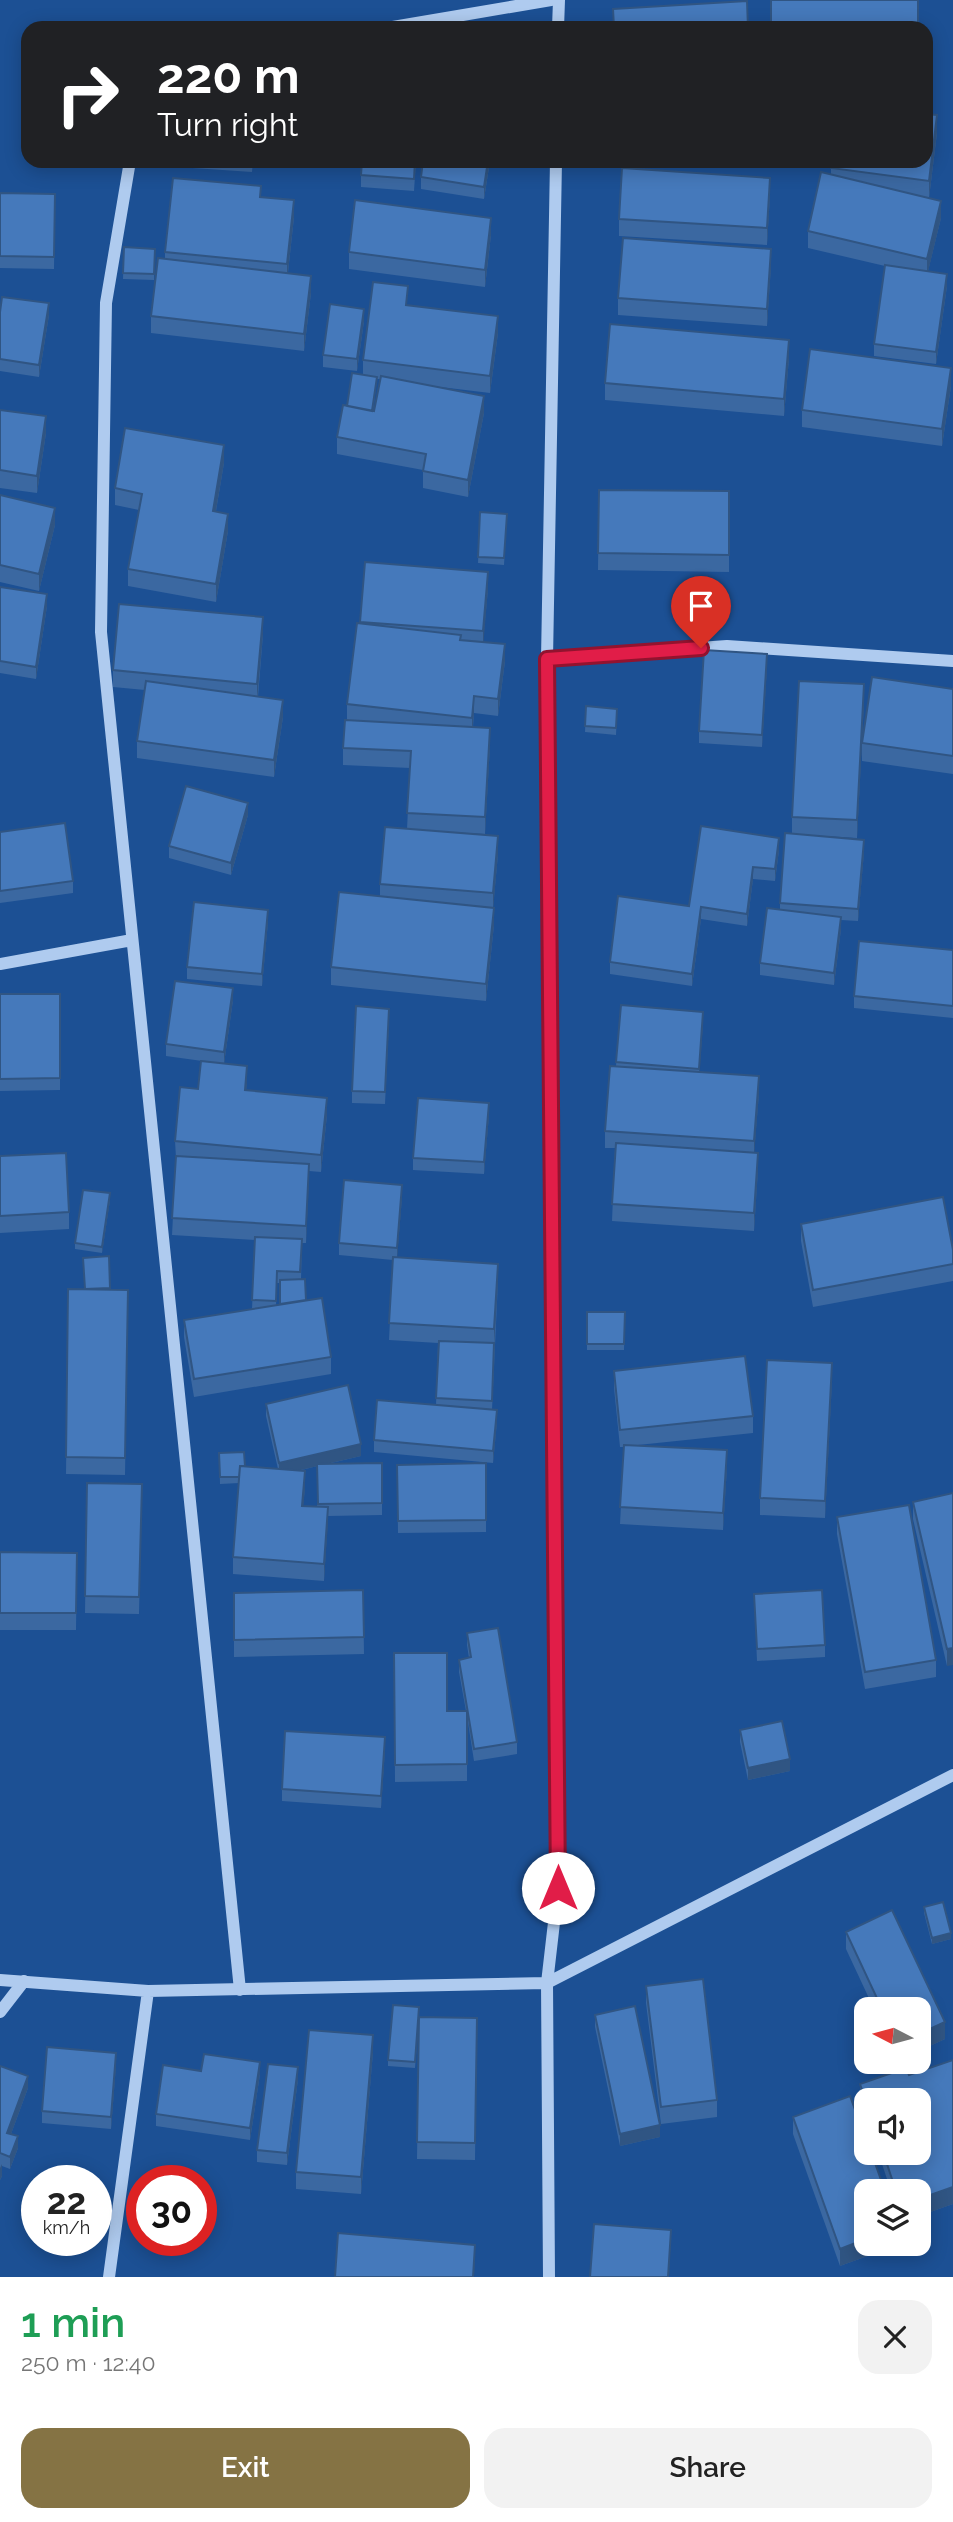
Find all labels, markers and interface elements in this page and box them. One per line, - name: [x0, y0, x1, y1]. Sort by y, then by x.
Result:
- text: 220 m: [157, 47, 300, 104]
- icon: right: [42, 49, 133, 140]
- text: Turn right: [157, 106, 298, 143]
- pin: [671, 576, 731, 648]
- icon: arrive: [682, 587, 720, 625]
- position arrow: [521, 1851, 595, 1925]
- north arrow: [854, 1997, 931, 2074]
- map controls: [854, 1997, 931, 2256]
- button: sound: [854, 2088, 931, 2165]
- speed limit sign: 30: [126, 2165, 217, 2256]
- button: layers: [854, 2179, 931, 2256]
- text: 22: [47, 2181, 86, 2222]
- text: km/h: [43, 2217, 90, 2238]
- text: 1 min: [21, 2298, 125, 2347]
- button: close: [858, 2300, 932, 2374]
- text: 250 m · 12:40: [21, 2349, 155, 2376]
- button: Exit: [21, 2428, 470, 2508]
- button: Share: [484, 2428, 932, 2508]

